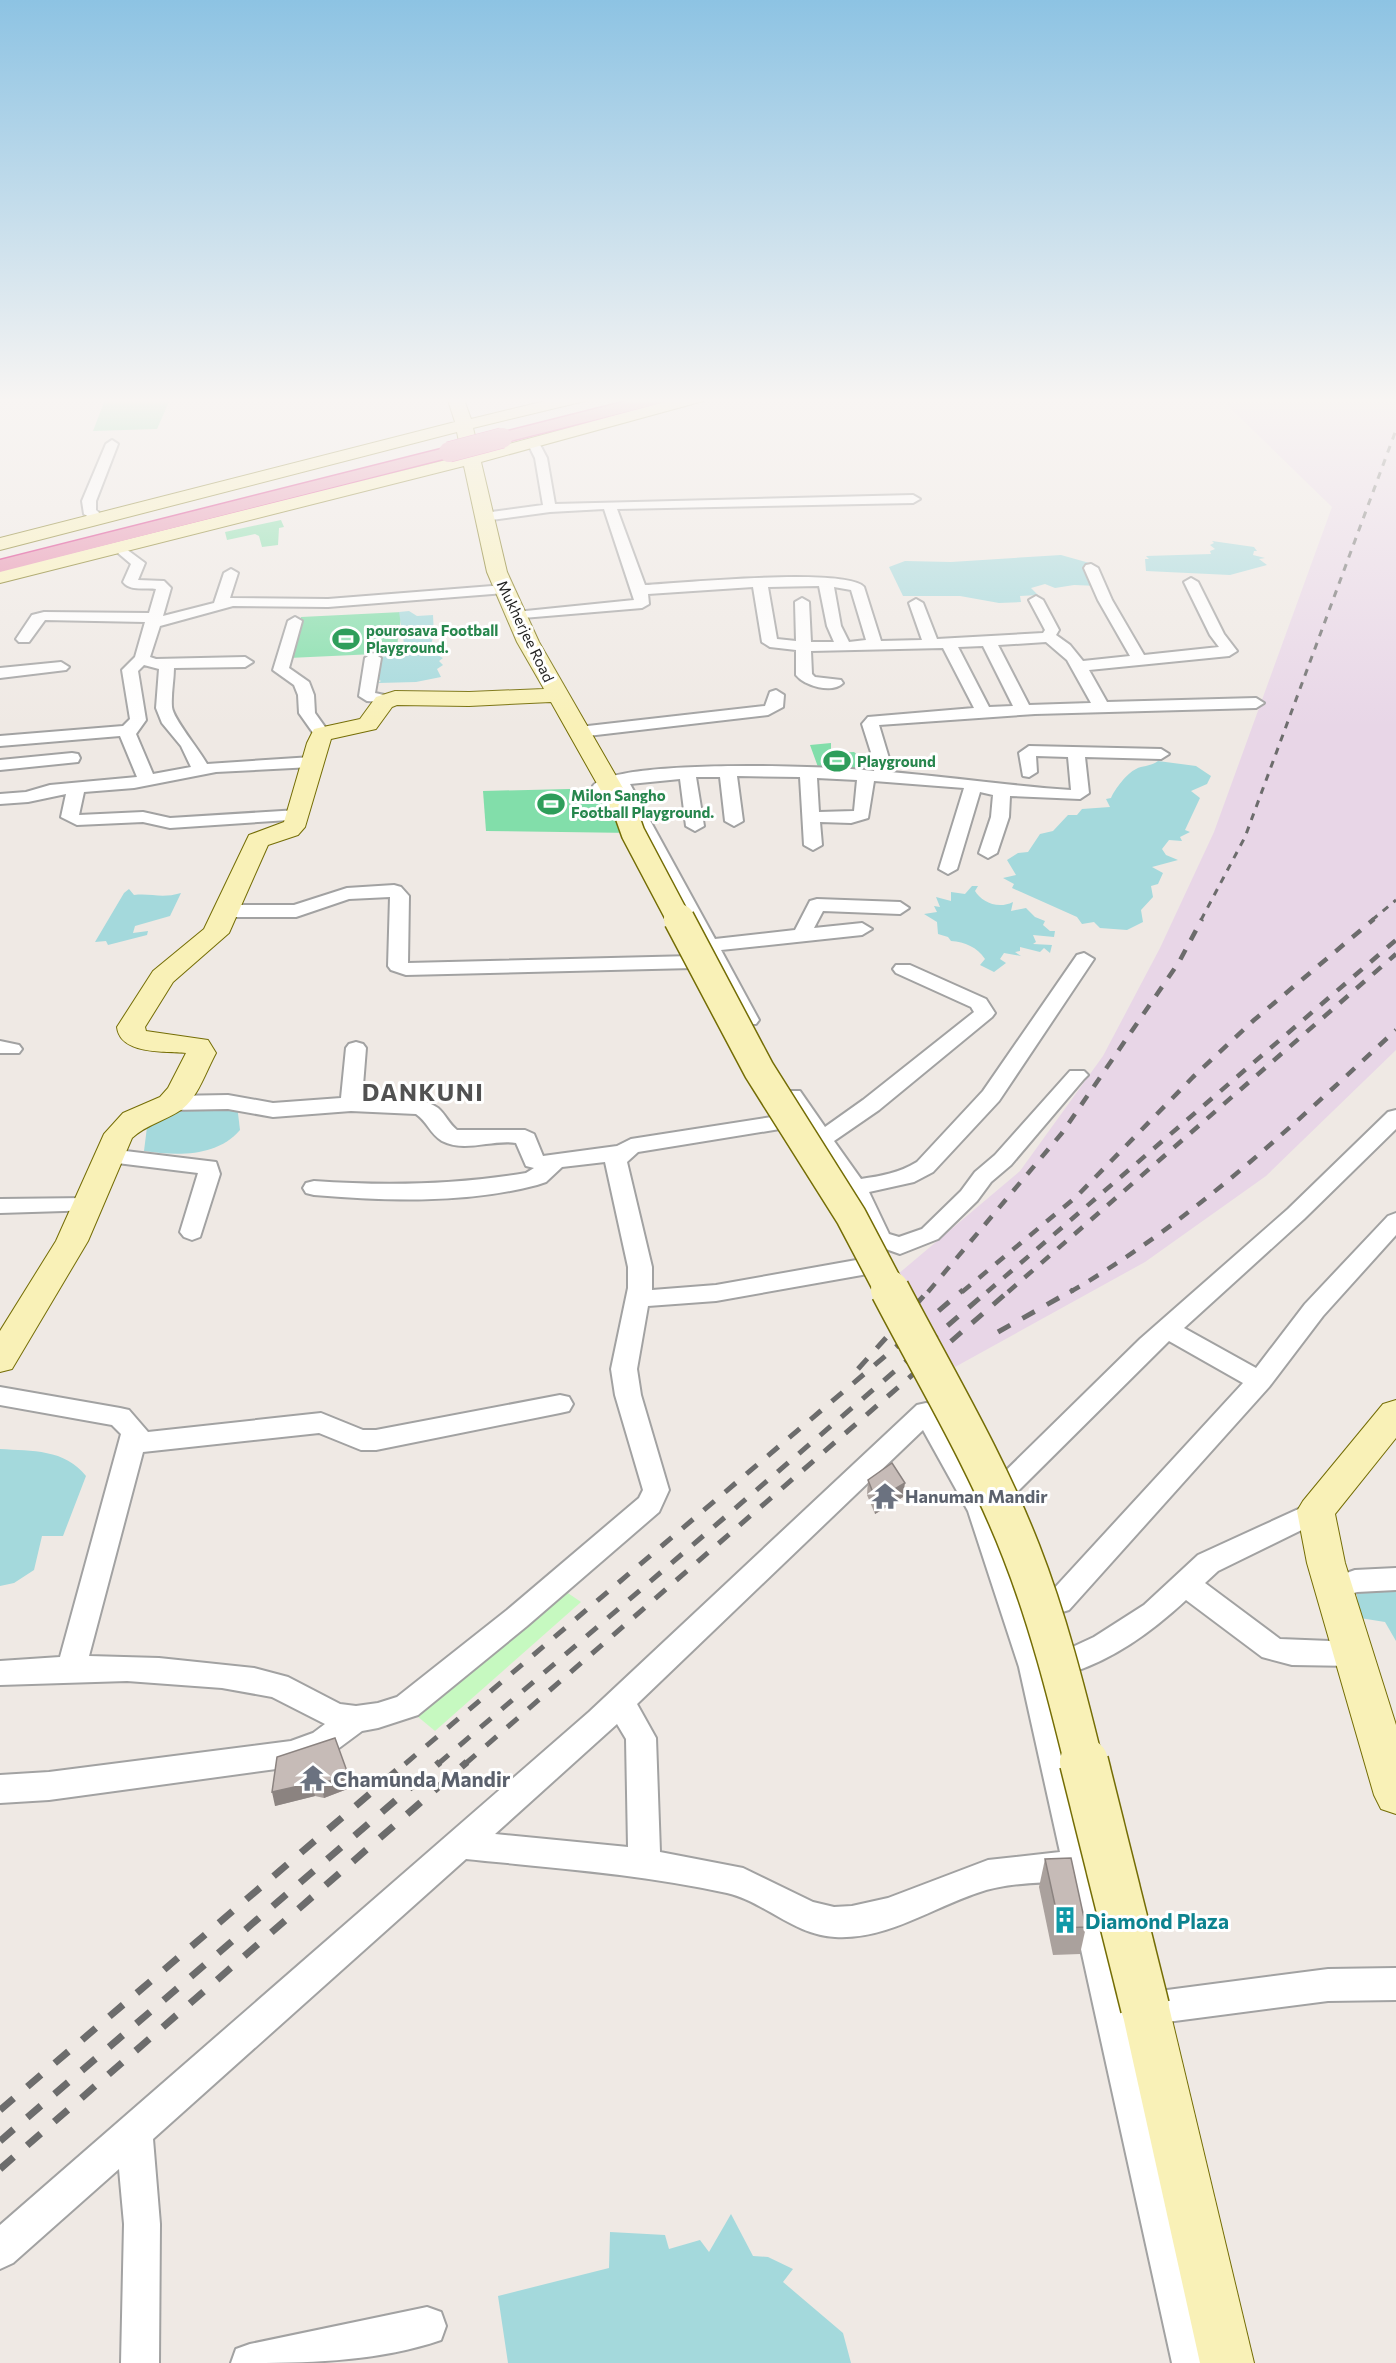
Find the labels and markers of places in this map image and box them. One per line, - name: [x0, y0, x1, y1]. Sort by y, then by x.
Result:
- place label: pourosava Football Playground.: [366, 621, 498, 656]
- sports icon: pourosava Football Playground.: [331, 624, 361, 654]
- sports icon: Playground: [822, 746, 852, 776]
- place label: Playground: [857, 752, 936, 770]
- place label: Milon Sangho Football Playground.: [571, 786, 714, 821]
- sports icon: Milon Sangho Football Playground.: [536, 789, 566, 819]
- temple icon: Hanuman Mandir: [870, 1481, 900, 1511]
- place label: Hanuman Mandir: [905, 1485, 1048, 1507]
- temple icon: Chamunda Mandir: [298, 1763, 328, 1793]
- place label: Chamunda Mandir: [333, 1766, 511, 1791]
- building icon: Diamond Plaza: [1050, 1905, 1080, 1935]
- place label: Diamond Plaza: [1085, 1908, 1229, 1933]

